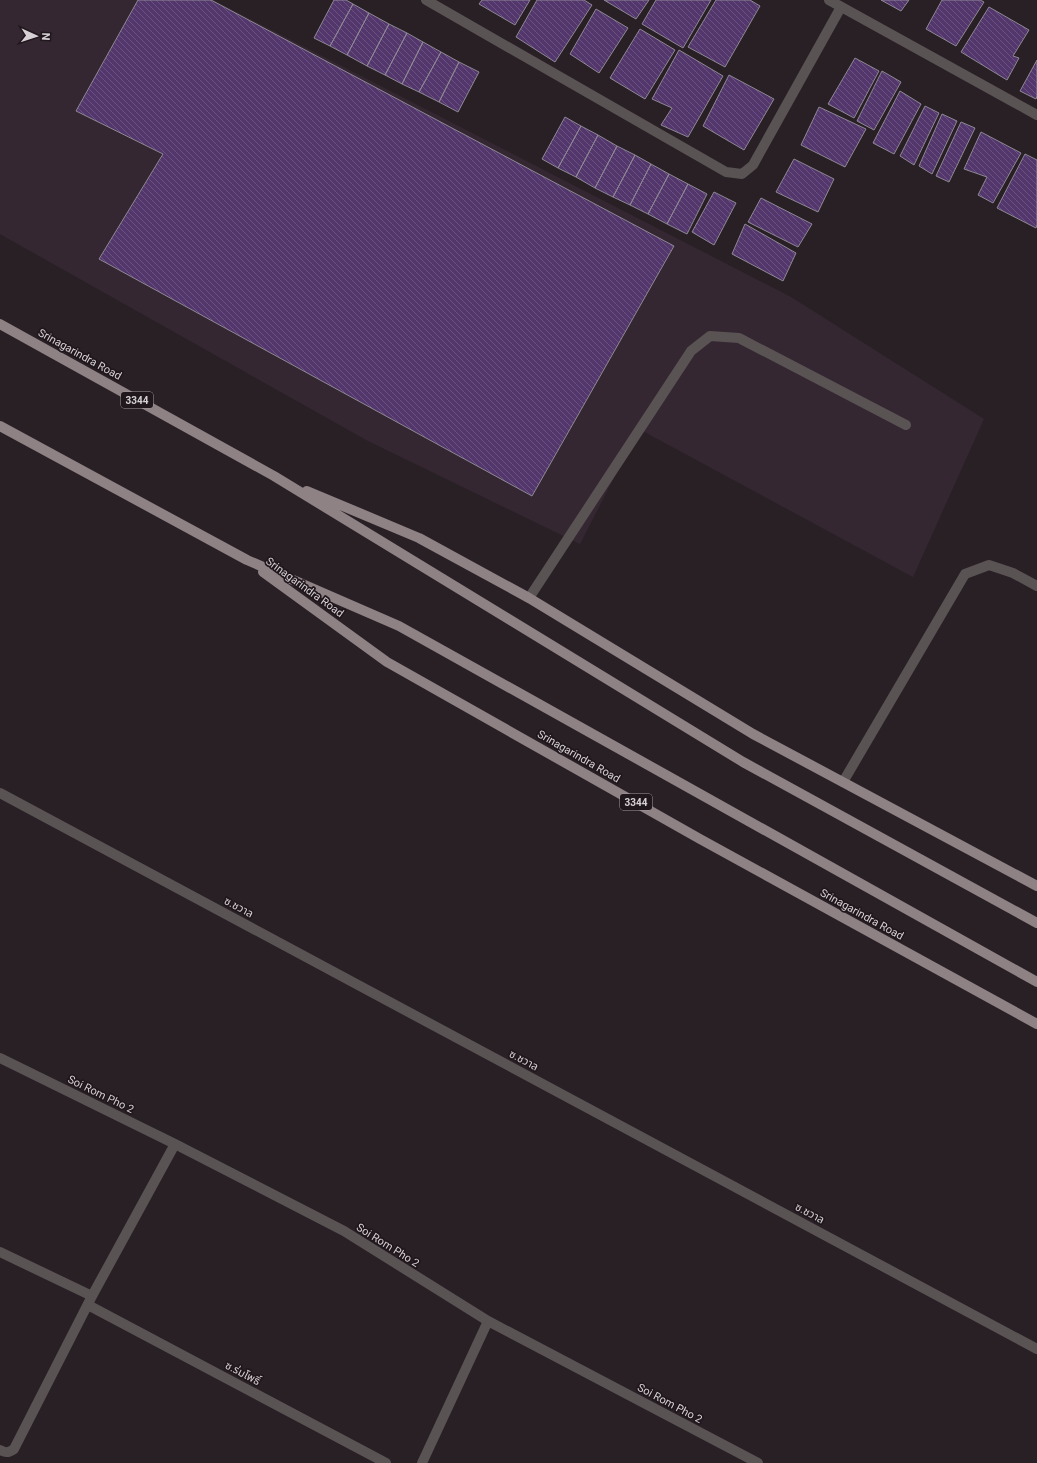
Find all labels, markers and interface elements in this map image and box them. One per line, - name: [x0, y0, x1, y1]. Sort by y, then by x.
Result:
- north arrow: [16, 16, 56, 56]
- text: N: [39, 32, 52, 41]
- street label: Srinagarindra Road: [36, 326, 124, 383]
- road number: 3344: [121, 392, 153, 408]
- street label: Srinagarindra Road: [263, 555, 346, 620]
- street label: Srinagarindra Road: [535, 727, 622, 785]
- road number: 3344: [620, 794, 652, 810]
- street label: Srinagarindra Road: [818, 886, 906, 943]
- street label: ซ.ชวาล: [222, 894, 256, 921]
- street label: ซ.ชวาล: [507, 1047, 541, 1074]
- street label: Soi Rom Pho 2: [66, 1073, 136, 1116]
- street label: ซ.ชวาล: [793, 1200, 827, 1227]
- street label: Soi Rom Pho 2: [354, 1221, 422, 1270]
- street label: ซ.ร่มโพธิ์: [223, 1358, 263, 1388]
- street label: Soi Rom Pho 2: [635, 1381, 705, 1426]

